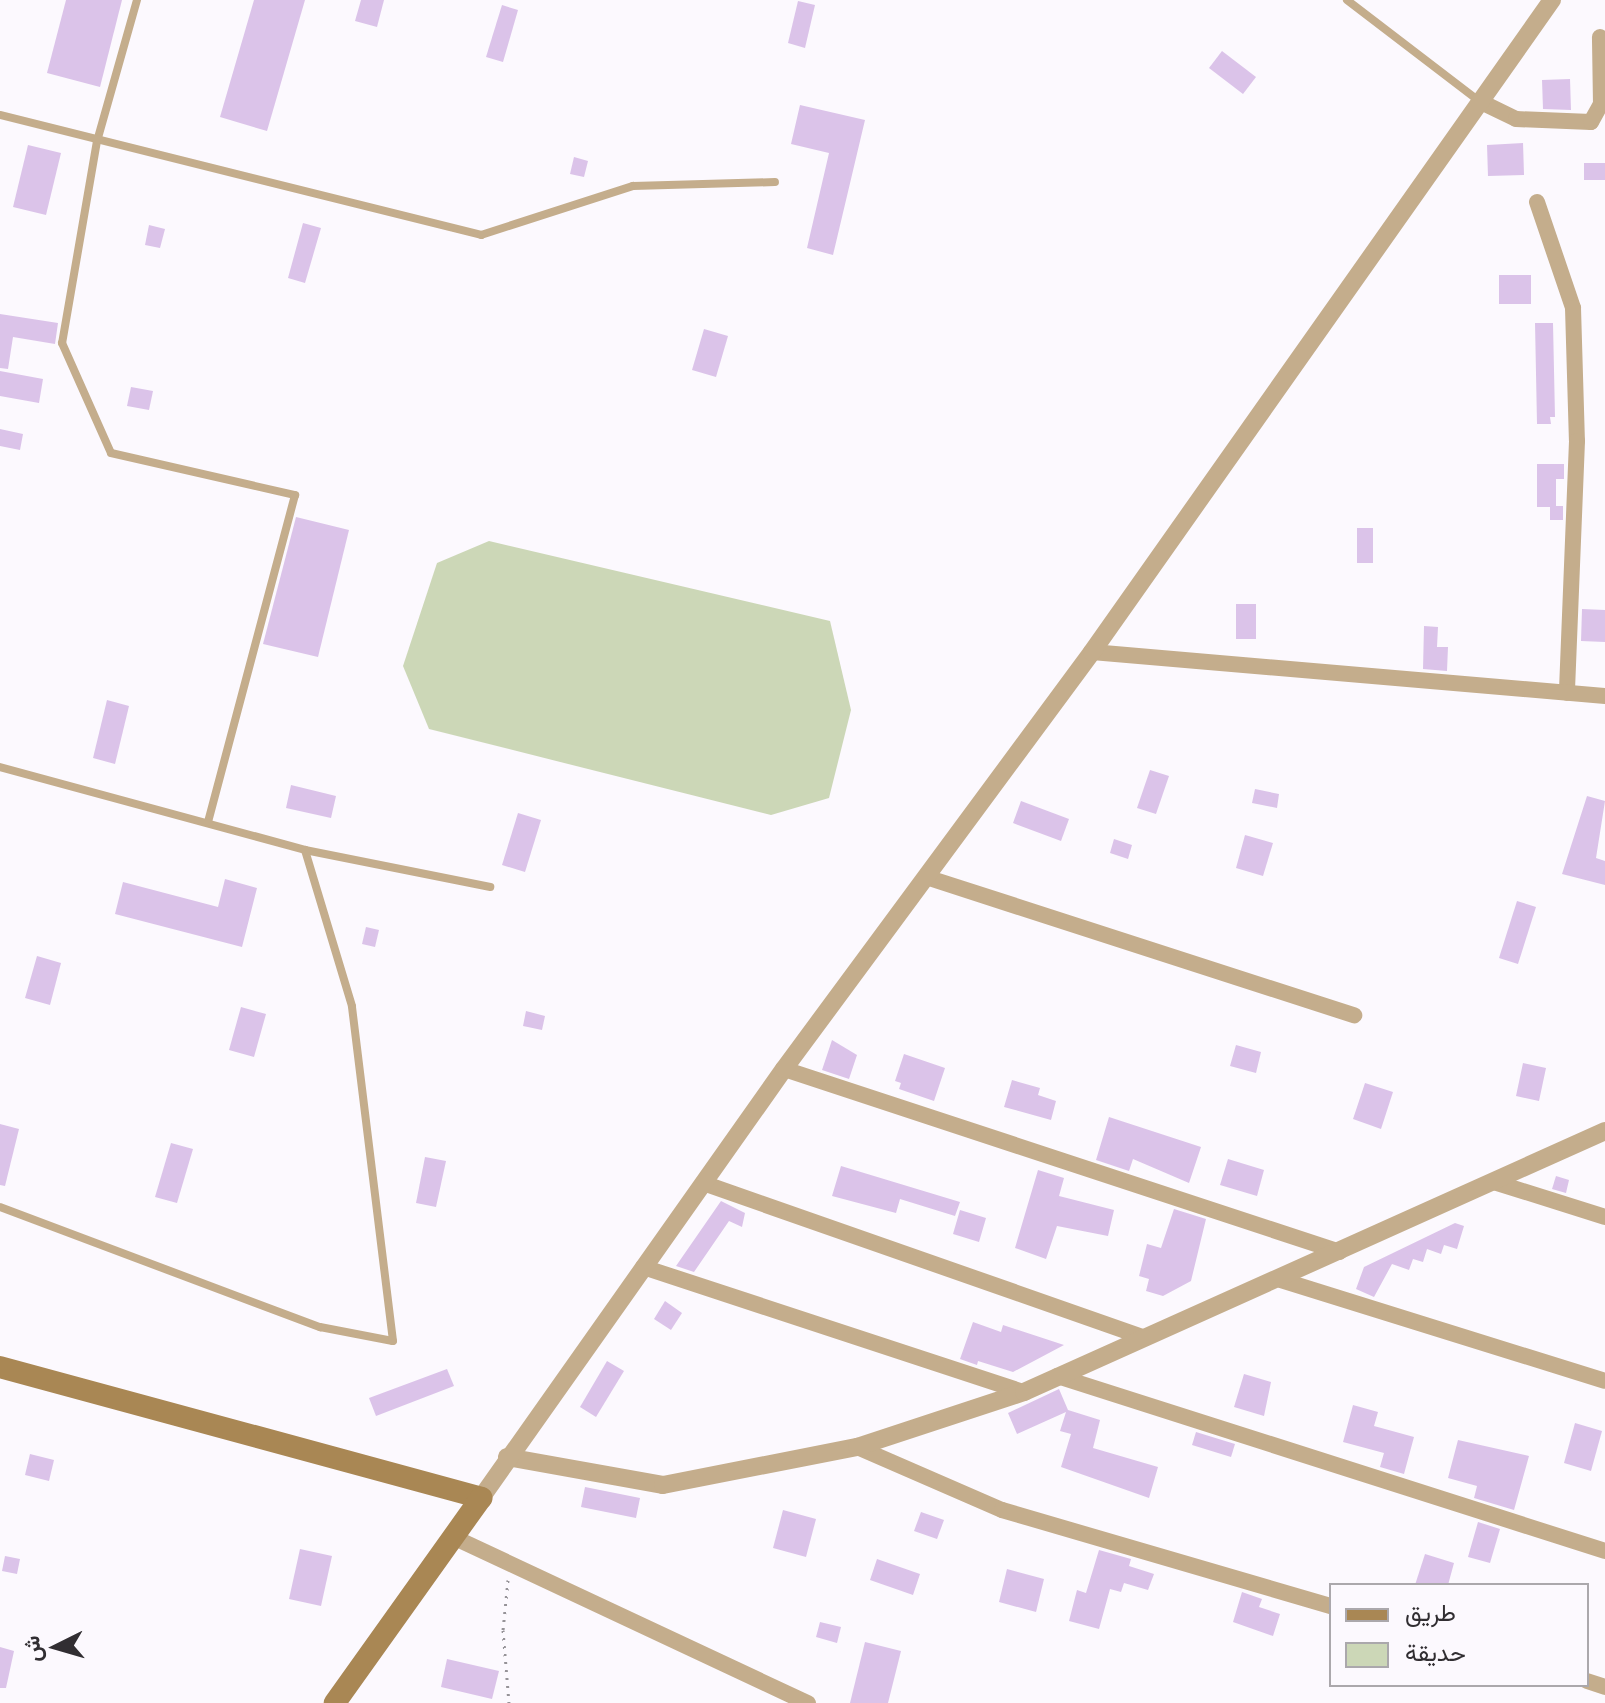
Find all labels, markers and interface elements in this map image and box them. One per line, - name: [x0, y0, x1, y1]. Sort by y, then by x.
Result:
- legend: [1329, 1583, 1589, 1687]
- text: طريق: [1405, 1598, 1456, 1626]
- north arrow: [16, 1607, 96, 1687]
- text: ش: [18, 1635, 46, 1663]
- text: حديقة: [1405, 1638, 1466, 1666]

